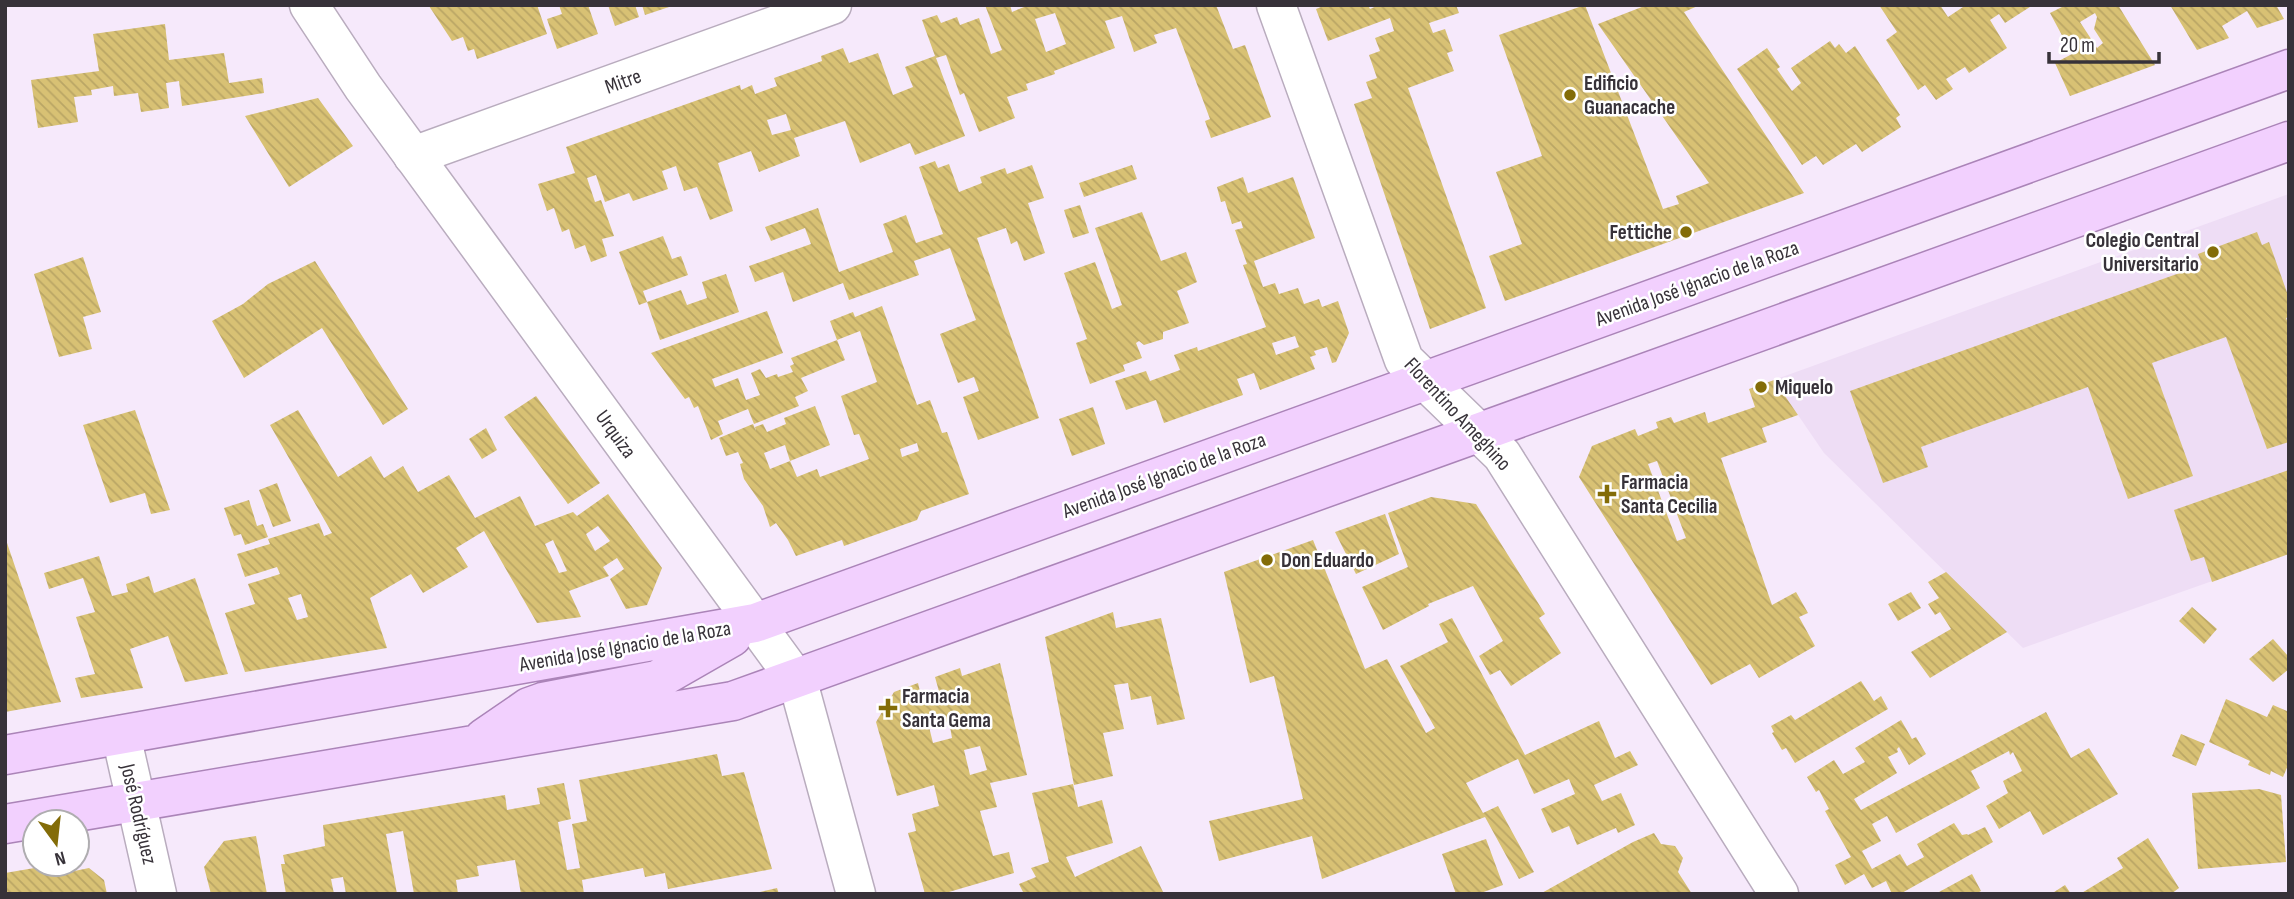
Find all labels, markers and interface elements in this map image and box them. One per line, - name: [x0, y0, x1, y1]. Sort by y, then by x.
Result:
- scale bar: [2049, 21, 2159, 65]
- text: 20 m: [2060, 33, 2095, 58]
- street label: Mitre: [602, 63, 645, 100]
- place label: Edificio Guanacache: [1584, 71, 1675, 120]
- marker: Edificio Guanacache: [1562, 87, 1578, 103]
- place label: Fettiche: [1609, 220, 1672, 245]
- marker: Fettiche: [1678, 224, 1694, 240]
- place label: Colegio Central Universitario: [2085, 228, 2199, 277]
- street label: Avenida José Ignacio de la Roza: [1591, 235, 1802, 332]
- marker: Colegio Central Universitario: [2205, 244, 2221, 260]
- street label: Florentino Ameghino: [1399, 353, 1516, 476]
- place label: Miquelo: [1775, 375, 1833, 400]
- marker: Miquelo: [1753, 379, 1769, 395]
- street label: Urquiza: [590, 405, 641, 463]
- street label: Avenida José Ignacio de la Roza: [1058, 427, 1269, 524]
- place label: Farmacia Santa Cecilia: [1621, 470, 1717, 519]
- marker: Farmacia Santa Cecilia: [1599, 486, 1615, 502]
- place label: Don Eduardo: [1281, 548, 1374, 573]
- marker: Don Eduardo: [1259, 552, 1275, 568]
- street label: Avenida José Ignacio de la Roza: [517, 616, 733, 678]
- place label: Farmacia Santa Gema: [902, 684, 991, 733]
- marker: Farmacia Santa Gema: [880, 700, 896, 716]
- street label: José Rodríguez: [115, 760, 162, 867]
- north arrow: [21, 808, 91, 878]
- text: N: [52, 846, 68, 870]

